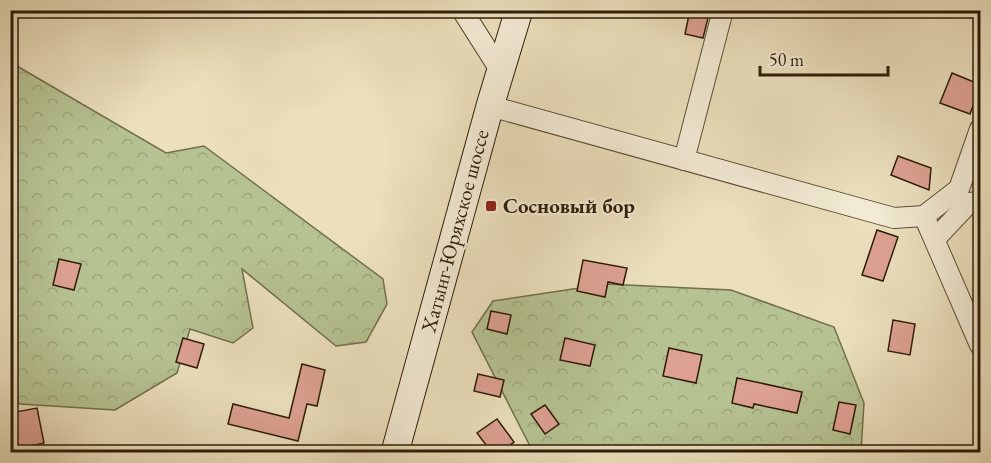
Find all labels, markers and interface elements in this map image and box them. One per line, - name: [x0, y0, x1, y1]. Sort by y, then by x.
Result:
- scale bar: [760, 39, 888, 77]
- text: 50 m: [769, 48, 804, 71]
- street label: Хатынг-Юряхское шоссе: [414, 126, 495, 336]
- place label: Сосновый бор: [503, 192, 635, 219]
- marker: Сосновый бор: [484, 199, 498, 213]

